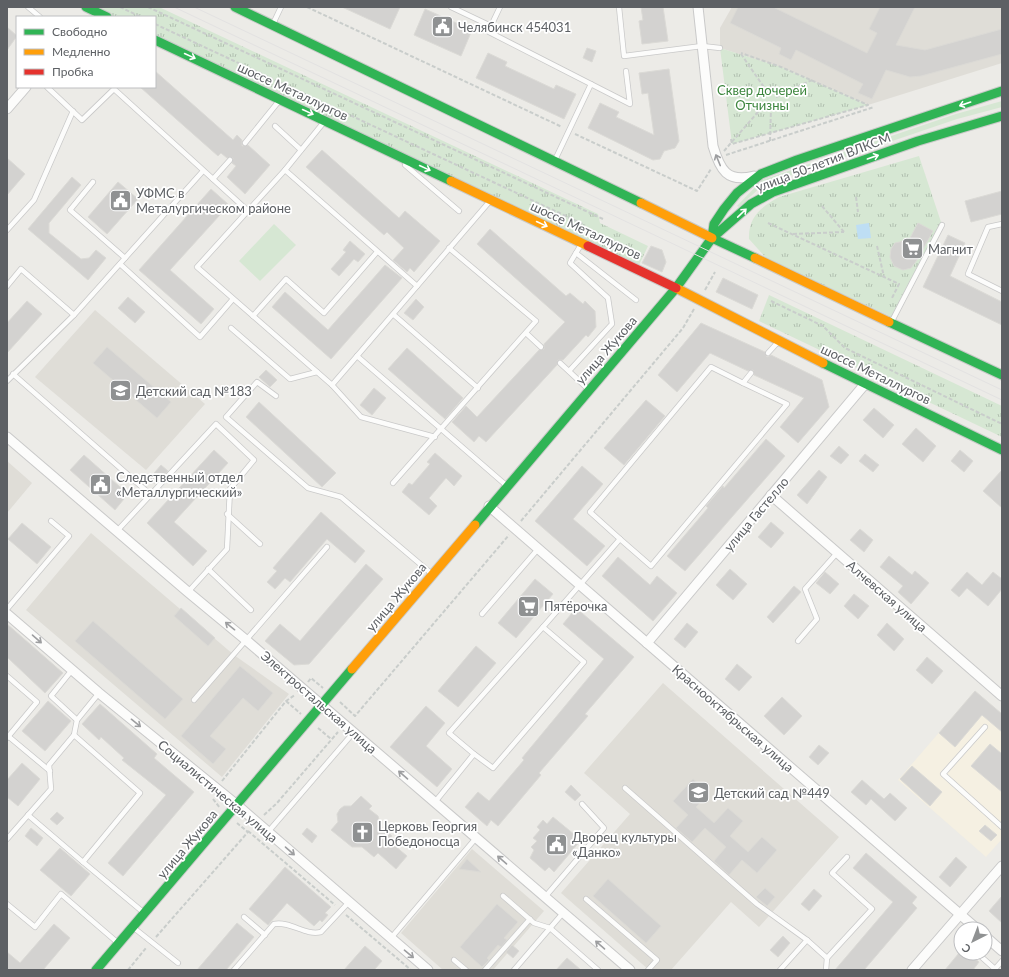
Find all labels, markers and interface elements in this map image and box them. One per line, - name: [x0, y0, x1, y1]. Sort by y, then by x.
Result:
- public building icon: Челябинск 454031: [430, 14, 456, 40]
- legend: [16, 16, 156, 88]
- place label: Челябинск 454031: [458, 19, 571, 35]
- text: Свободно: [52, 24, 108, 39]
- text: Медленно: [52, 44, 111, 59]
- one-way arrow: [184, 53, 196, 60]
- street label: шоссе Металлургов: [235, 58, 351, 124]
- text: Пробка: [52, 64, 93, 79]
- park label: Сквер дочерей Отчизны: [717, 82, 807, 113]
- one-way arrow: [959, 101, 972, 108]
- one-way arrow: [301, 109, 313, 116]
- street label: улица 50-летия ВЛКСМ: [753, 129, 893, 195]
- one-way arrow: [866, 153, 879, 160]
- one-way arrow: [714, 154, 721, 166]
- one-way arrow: [419, 165, 431, 172]
- place label: УФМС в Металургическом районе: [136, 185, 291, 216]
- public building icon: УФМС в Металургическом районе: [108, 187, 134, 213]
- street label: шоссе Металлургов: [528, 197, 644, 263]
- one-way arrow: [737, 208, 747, 218]
- one-way arrow: [536, 221, 548, 228]
- supermarket icon: Магнит: [899, 236, 925, 262]
- place label: Магнит: [928, 241, 974, 257]
- street label: улица Жукова: [572, 313, 640, 387]
- street label: шоссе Металлургов: [819, 340, 933, 408]
- school or university icon: Детский сад №183: [107, 378, 133, 404]
- place label: Детский сад №183: [136, 383, 252, 399]
- place label: Следственный отдел «Металлургический»: [116, 469, 243, 500]
- public building icon: Следственный отдел «Металлургический»: [88, 471, 114, 497]
- street label: улица Гастелло: [720, 473, 792, 555]
- street label: Алчевская улица: [844, 557, 930, 635]
- street label: улица Жукова: [363, 559, 429, 635]
- supermarket icon: Пятёрочка: [515, 593, 541, 619]
- place label: Пятёрочка: [544, 598, 608, 614]
- one-way arrow: [225, 622, 235, 631]
- one-way arrow: [31, 634, 41, 643]
- street label: Электростальская улица: [258, 647, 380, 757]
- street label: Краснооктябрьская улица: [669, 661, 797, 775]
- one-way arrow: [131, 718, 141, 727]
- street label: Социалистическая улица: [155, 736, 281, 846]
- one-way arrow: [398, 770, 409, 779]
- school or university icon: Детский сад №449: [685, 780, 711, 806]
- place label: Детский сад №449: [714, 785, 830, 801]
- street label: улица Жукова: [154, 806, 220, 882]
- place label: Церковь Георгия Победоносца: [378, 818, 477, 849]
- church icon: Церковь Георгия Победоносца: [349, 820, 375, 846]
- place label: Дворец культуры «Данко»: [572, 829, 677, 860]
- public building icon: Дворец культуры «Данко»: [543, 831, 569, 857]
- one-way arrow: [284, 846, 295, 855]
- one-way arrow: [496, 855, 507, 864]
- north arrow: [953, 921, 993, 961]
- one-way arrow: [595, 940, 605, 949]
- text: С: [958, 941, 973, 956]
- one-way arrow: [404, 949, 415, 958]

